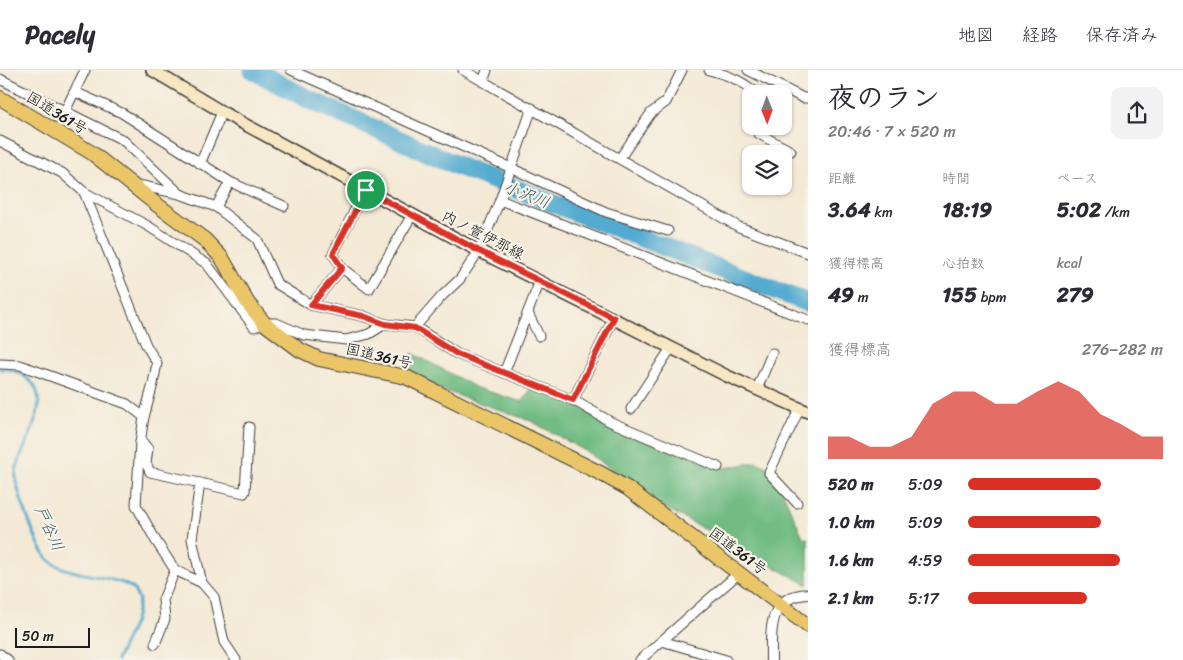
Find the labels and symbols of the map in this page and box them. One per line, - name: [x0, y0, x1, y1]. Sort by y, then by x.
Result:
- street label: 国道361号: [21, 84, 93, 142]
- north arrow: [742, 85, 792, 135]
- pin: [345, 169, 387, 211]
- water label: 小沢川: [499, 172, 554, 217]
- street label: 内ノ萱伊那線: [437, 203, 529, 267]
- street label: 国道361号: [343, 336, 415, 376]
- water label: 戸谷川: [27, 500, 73, 556]
- street label: 国道361号: [703, 520, 773, 582]
- scale bar: [15, 625, 90, 648]

